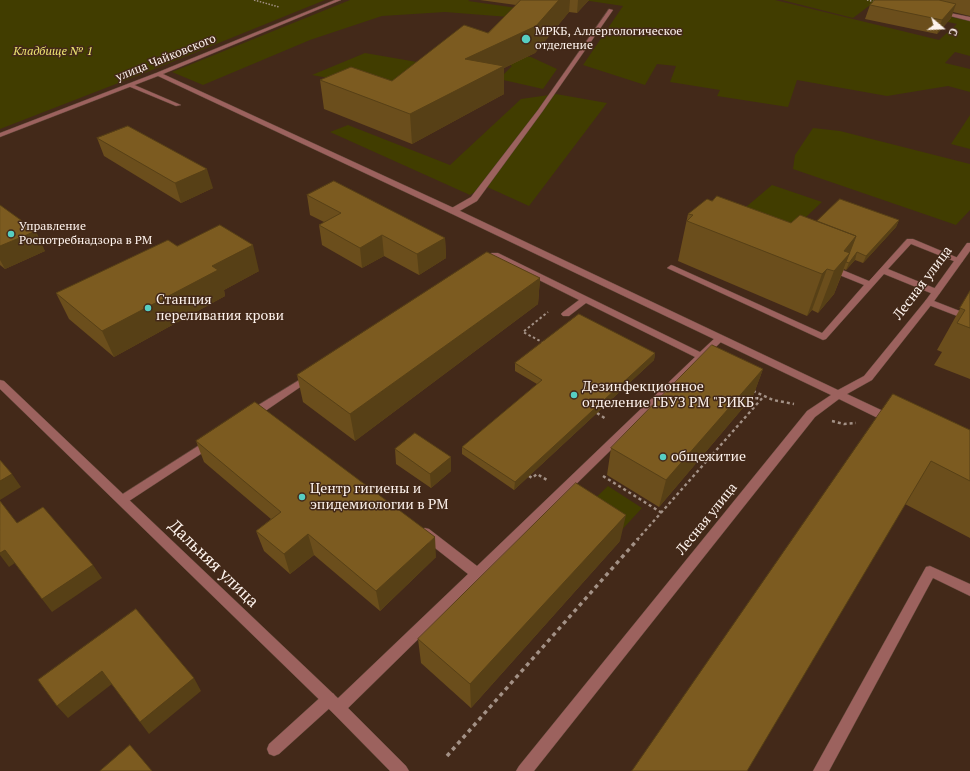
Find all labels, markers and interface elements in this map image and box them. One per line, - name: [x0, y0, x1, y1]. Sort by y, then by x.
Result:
- north arrow: [922, 8, 962, 48]
- place label: МРКБ, Аллергологическое отделение: [535, 25, 682, 53]
- text: С: [946, 26, 961, 38]
- street label: улица Чайковского: [114, 31, 218, 85]
- marker: МРКБ, Аллергологическое отделение: [520, 33, 532, 45]
- park label: Кладбище № 1: [13, 45, 93, 59]
- place label: Управление Роспотребнадзора в РМ: [19, 220, 152, 248]
- marker: Управление Роспотребнадзора в РМ: [6, 229, 16, 239]
- street label: Лесная улица: [890, 243, 956, 323]
- place label: Станция переливания крови: [156, 292, 284, 324]
- marker: Станция переливания крови: [143, 303, 153, 313]
- place label: Дезинфекционное отделение ГБУЗ РМ "РИКБ": [582, 379, 760, 412]
- marker: Дезинфекционное отделение ГБУЗ РМ "РИКБ": [569, 390, 579, 400]
- place label: общежитие: [671, 449, 746, 465]
- marker: общежитие: [658, 452, 668, 462]
- street label: Лесная улица: [673, 480, 741, 558]
- place label: Центр гигиены и эпидемиологии в РМ: [310, 481, 449, 514]
- marker: Центр гигиены и эпидемиологии в РМ: [297, 492, 307, 502]
- street label: Дальняя улица: [164, 516, 262, 612]

